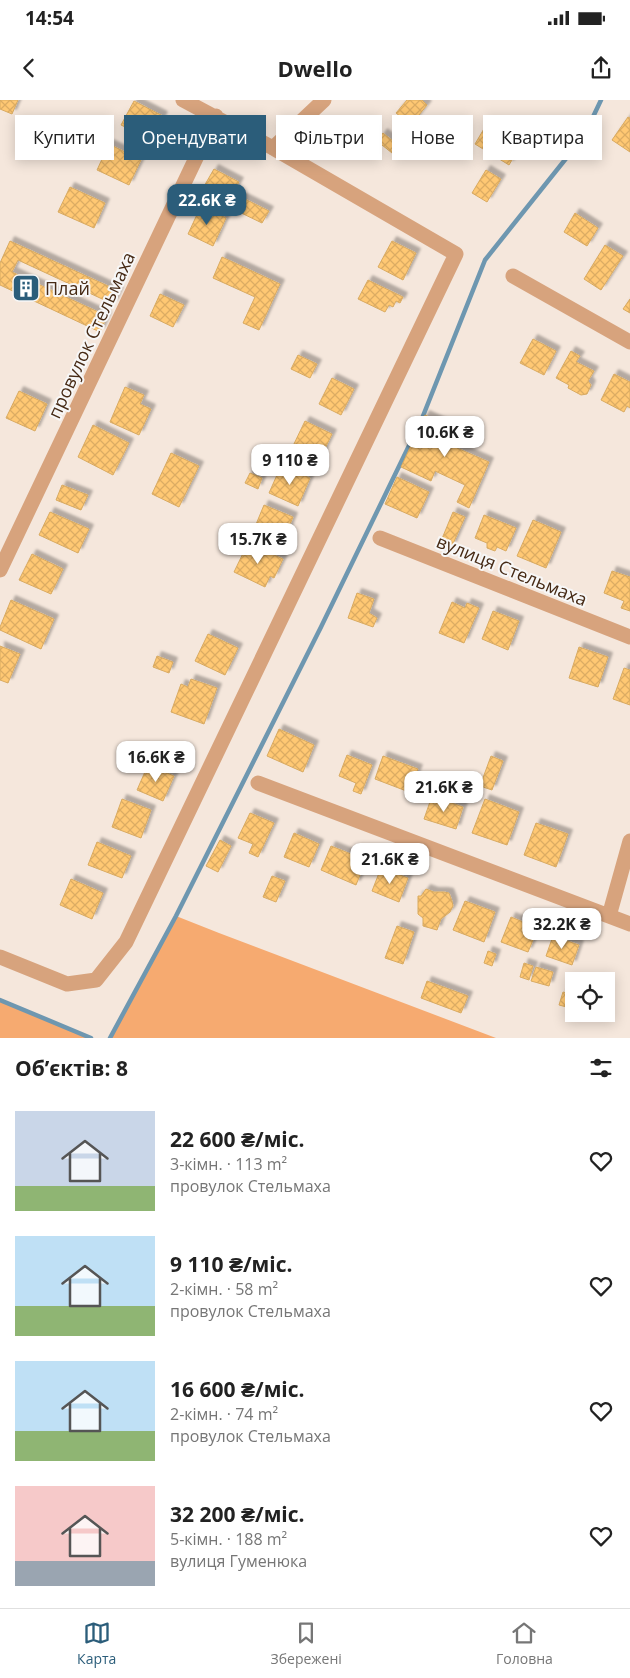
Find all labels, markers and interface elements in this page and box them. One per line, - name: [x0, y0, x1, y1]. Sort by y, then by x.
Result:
- text: 14:54: [25, 5, 74, 31]
- text: Dwello: [277, 53, 353, 83]
- icon: back: [15, 54, 43, 82]
- icon: share: [587, 54, 615, 82]
- chip: Купити: [15, 115, 114, 160]
- chip: Орендувати: [124, 115, 266, 160]
- chip: Фільтри: [276, 115, 382, 160]
- chip: Нове: [392, 115, 473, 160]
- chip: Квартира: [483, 115, 602, 160]
- pin: 22.6K ₴: [161, 184, 253, 226]
- text: 22.6K ₴: [178, 189, 236, 211]
- street label: провулок Стельмаха: [42, 248, 140, 422]
- building icon: Плай: [11, 273, 41, 303]
- place label: Плай: [45, 276, 90, 300]
- pin: 10.6K ₴: [399, 416, 491, 458]
- text: 10.6K ₴: [416, 421, 474, 443]
- pin: 9 110 ₴: [244, 444, 336, 486]
- text: 9 110 ₴: [262, 449, 318, 471]
- pin: 15.7K ₴: [212, 522, 304, 565]
- text: 15.7K ₴: [229, 528, 287, 550]
- street label: вулиця Стельмаха: [433, 529, 591, 611]
- pin: 16.6K ₴: [110, 740, 202, 783]
- text: 16.6K ₴: [127, 746, 185, 768]
- pin: 21.6K ₴: [398, 770, 490, 813]
- text: 21.6K ₴: [415, 776, 473, 798]
- pin: 21.6K ₴: [344, 842, 436, 885]
- text: 21.6K ₴: [361, 848, 419, 870]
- pin: 32.2K ₴: [516, 908, 608, 950]
- text: 32.2K ₴: [533, 913, 591, 935]
- map controls: [565, 972, 615, 1022]
- button: locate: [565, 972, 615, 1022]
- text: Об’єктів: 8: [15, 1054, 128, 1082]
- icon: filters: [587, 1054, 615, 1082]
- text: 22 600 ₴/міс.: [170, 1125, 305, 1153]
- icon: home: [55, 1131, 115, 1191]
- icon: heart: [587, 1147, 615, 1175]
- text: 3-кімн. · 113 m²: [170, 1153, 287, 1175]
- text: провулок Стельмаха: [170, 1175, 331, 1197]
- text: 9 110 ₴/міс.: [170, 1250, 293, 1278]
- icon: home: [55, 1256, 115, 1316]
- icon: heart: [587, 1272, 615, 1300]
- text: 2-кімн. · 58 m²: [170, 1278, 278, 1300]
- text: провулок Стельмаха: [170, 1300, 331, 1322]
- text: 16 600 ₴/міс.: [170, 1375, 305, 1403]
- icon: home: [55, 1381, 115, 1441]
- icon: heart: [587, 1397, 615, 1425]
- text: 2-кімн. · 74 m²: [170, 1403, 278, 1425]
- text: провулок Стельмаха: [170, 1425, 331, 1447]
- text: 32 200 ₴/міс.: [170, 1500, 305, 1528]
- icon: home: [55, 1506, 115, 1566]
- icon: heart: [587, 1522, 615, 1550]
- text: 5-кімн. · 188 m²: [170, 1528, 287, 1550]
- text: вулиця Гуменюка: [170, 1550, 307, 1572]
- tab: Карта: [77, 1619, 116, 1668]
- tab: Збережені: [271, 1619, 342, 1668]
- tab: Головна: [496, 1619, 553, 1668]

